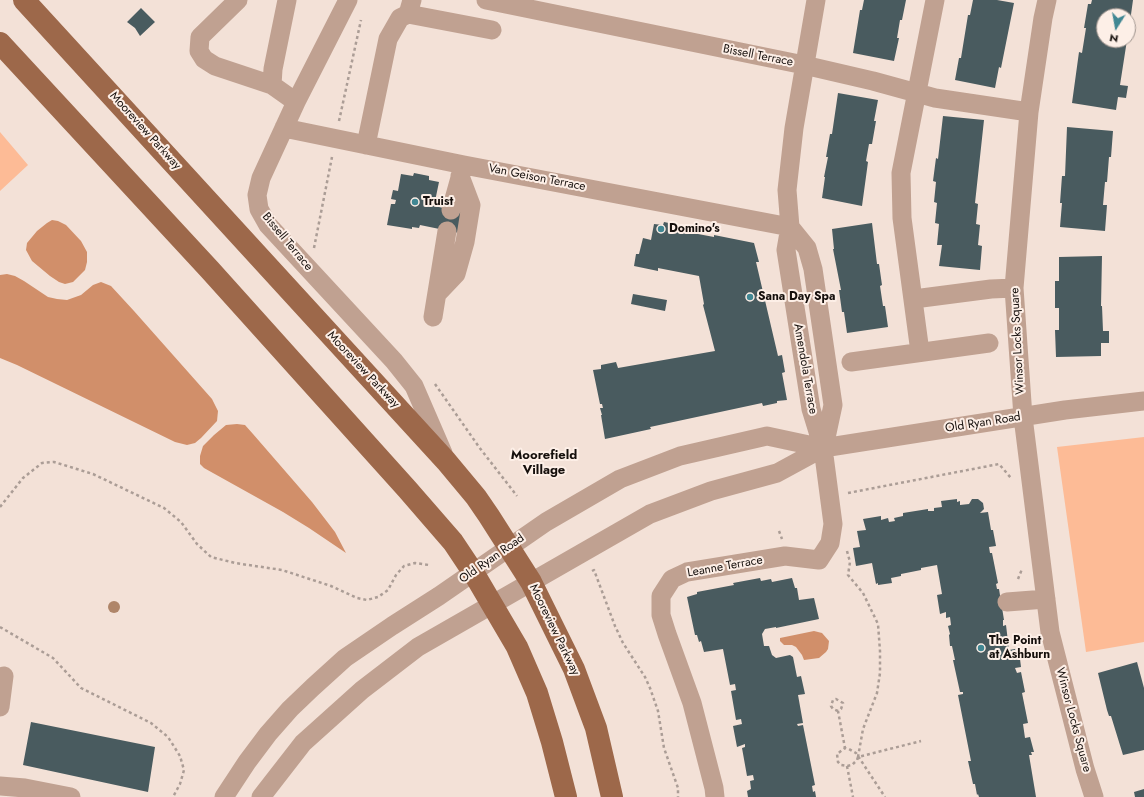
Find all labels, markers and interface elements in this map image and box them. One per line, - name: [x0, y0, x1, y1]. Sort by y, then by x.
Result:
- north arrow: [1096, 8, 1136, 48]
- text: N: [1108, 30, 1120, 47]
- street label: Bissell Terrace: [722, 42, 794, 70]
- street label: Mooreview Parkway: [106, 89, 184, 173]
- street label: Van Geison Terrace: [487, 162, 587, 194]
- place label: Truist: [423, 195, 453, 209]
- marker: Truist: [410, 197, 420, 207]
- street label: Bissell Terrace: [259, 210, 315, 274]
- place label: Domino's: [669, 222, 720, 236]
- marker: Domino's: [656, 224, 666, 234]
- street label: Winsor Locks Square: [1008, 287, 1028, 395]
- place label: Sana Day Spa: [758, 290, 835, 304]
- marker: Sana Day Spa: [745, 292, 755, 302]
- street label: Amendola Terrace: [790, 323, 820, 415]
- street label: Mooreview Parkway: [324, 329, 402, 411]
- street label: Old Ryan Road: [944, 410, 1022, 436]
- district label: Moorefield Village: [511, 448, 577, 479]
- street label: Old Ryan Road: [457, 531, 527, 587]
- street label: Leanne Terrace: [686, 553, 764, 581]
- street label: Mooreview Parkway: [526, 582, 582, 678]
- place label: The Point at Ashburn: [989, 634, 1050, 662]
- marker: The Point at Ashburn: [976, 643, 986, 653]
- street label: Winsor Locks Square: [1052, 666, 1094, 774]

